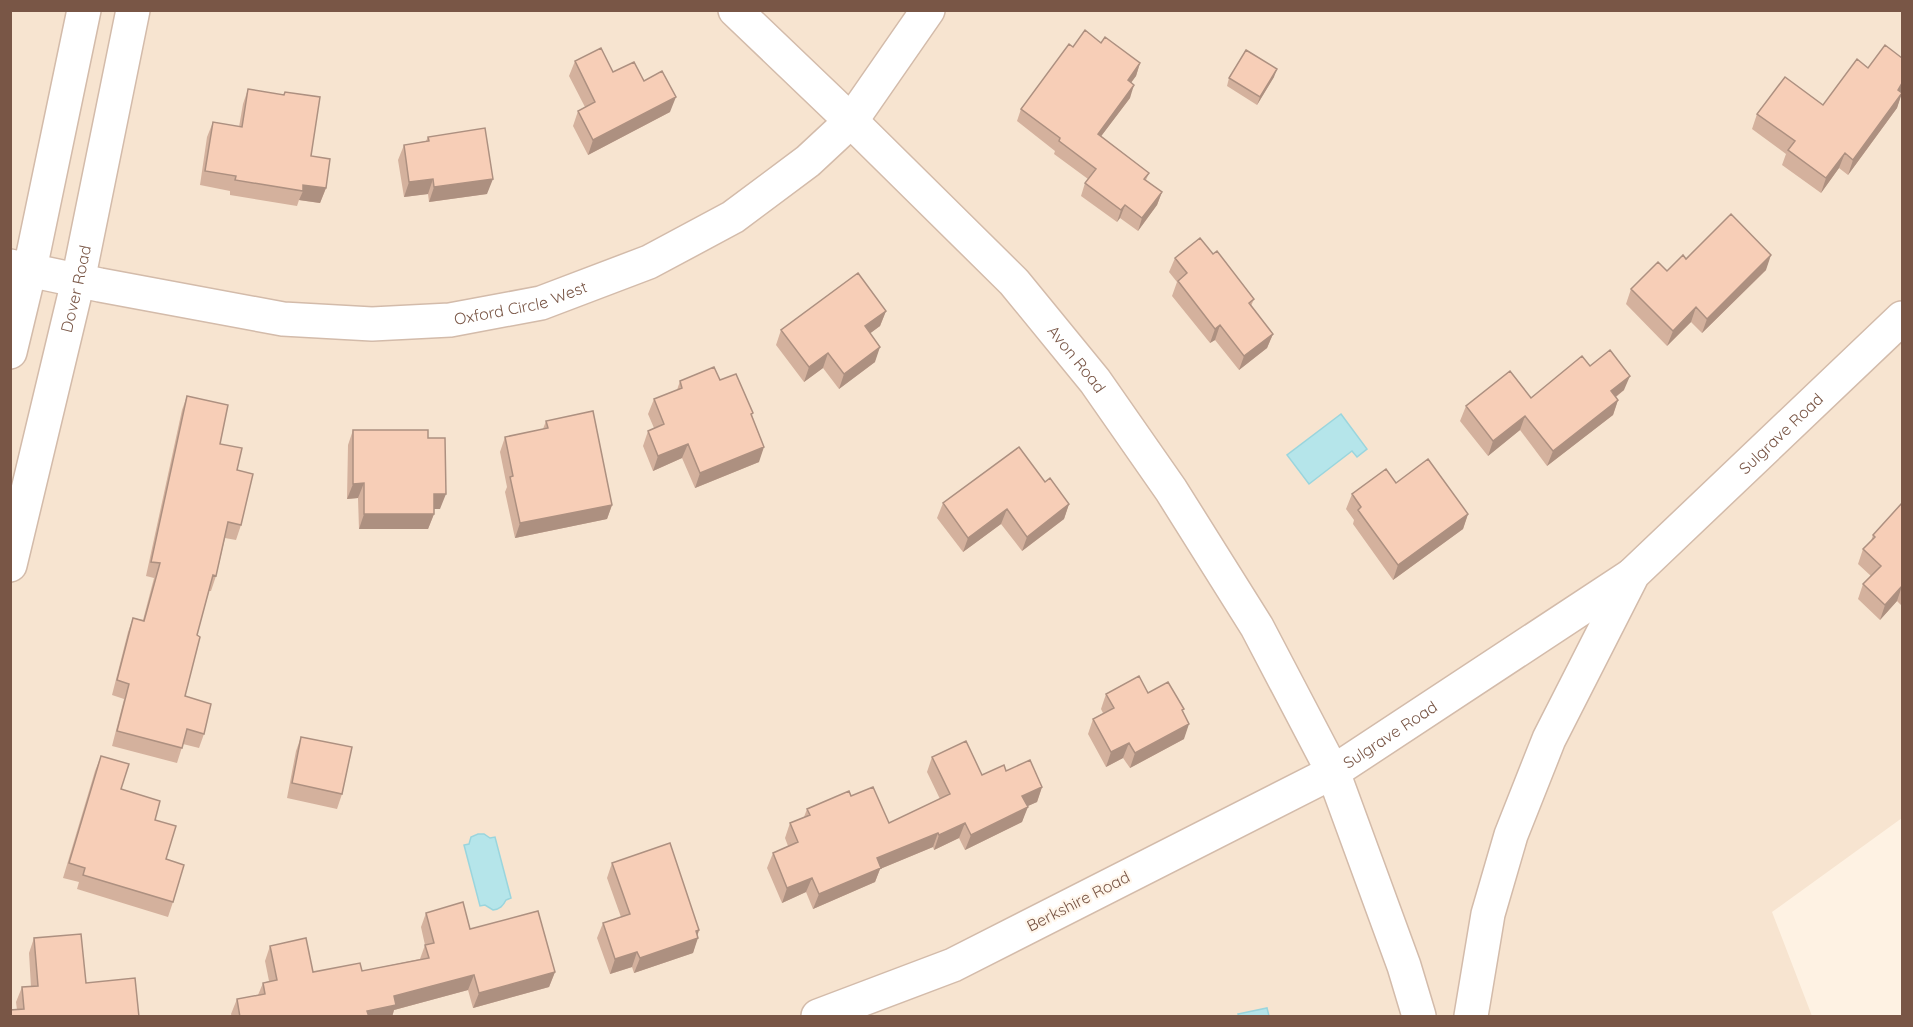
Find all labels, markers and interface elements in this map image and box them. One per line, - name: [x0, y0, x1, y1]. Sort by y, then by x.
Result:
- street label: Dover Road: [56, 243, 95, 334]
- street label: Oxford Circle West: [452, 276, 590, 329]
- street label: Avon Road: [1043, 321, 1110, 397]
- street label: Sulgrave Road: [1734, 389, 1827, 478]
- street label: Sulgrave Road: [1339, 696, 1441, 773]
- street label: Berkshire Road: [1023, 866, 1133, 936]

